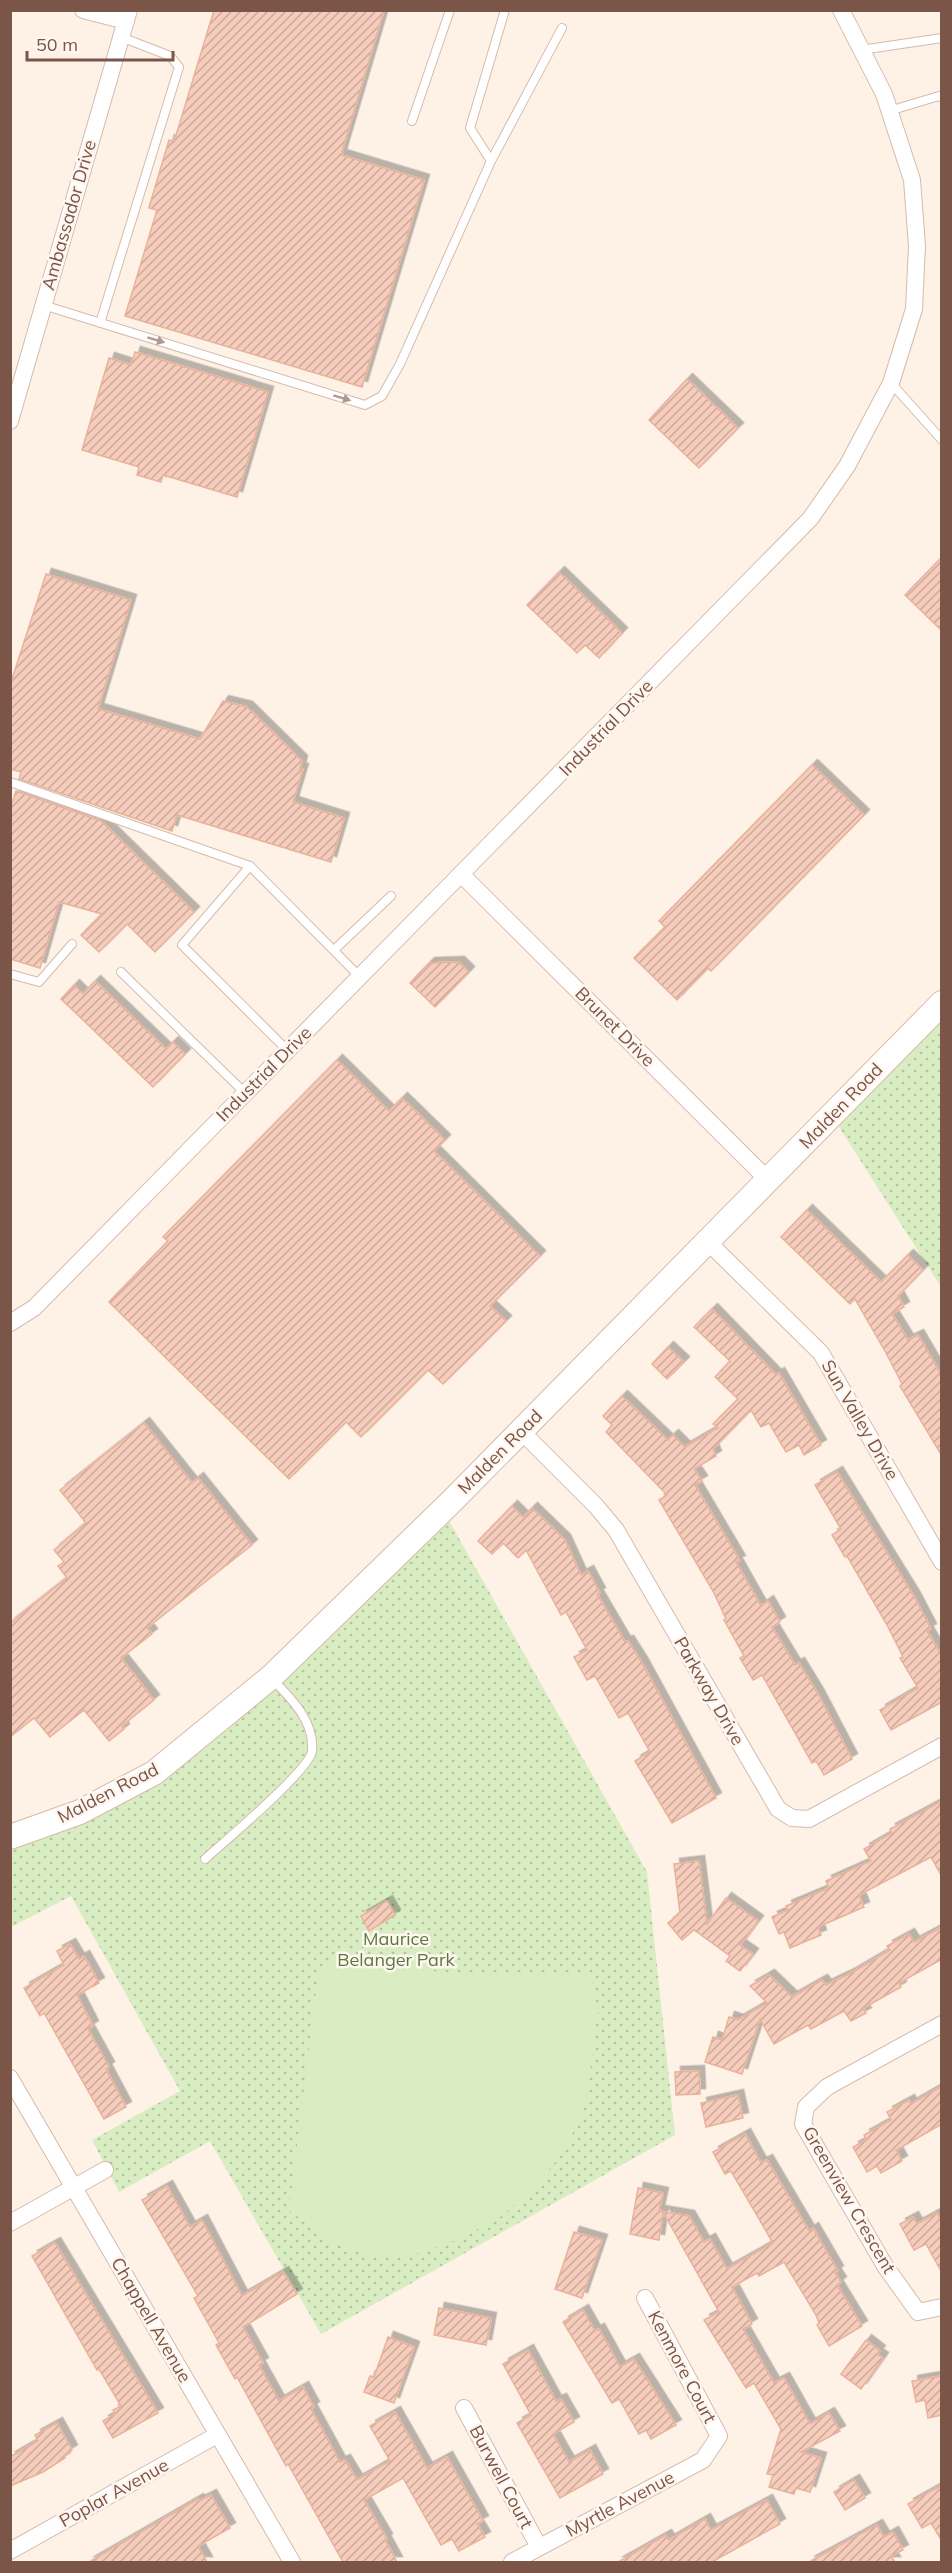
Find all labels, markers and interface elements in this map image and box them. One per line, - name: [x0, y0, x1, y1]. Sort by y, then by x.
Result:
- scale bar: [27, 24, 172, 62]
- text: 50 m: [36, 33, 78, 56]
- street label: Ambassador Drive: [36, 137, 101, 293]
- one-way arrow: [147, 336, 165, 345]
- one-way arrow: [333, 394, 351, 403]
- street label: Industrial Drive: [554, 674, 658, 781]
- street label: Brunet Drive: [570, 982, 660, 1072]
- street label: Industrial Drive: [211, 1021, 316, 1126]
- street label: Malden Road: [794, 1058, 887, 1153]
- street label: Sun Valley Drive: [817, 1355, 904, 1484]
- street label: Malden Road: [452, 1404, 547, 1499]
- street label: Parkway Drive: [669, 1632, 750, 1749]
- street label: Malden Road: [53, 1757, 162, 1828]
- park label: Maurice Belanger Park: [337, 1927, 455, 1971]
- street label: Greenview Crescent: [798, 2122, 901, 2278]
- street label: Chappell Avenue: [106, 2253, 197, 2387]
- street label: Kenmore Court: [643, 2307, 722, 2427]
- street label: Burwell Court: [465, 2421, 538, 2532]
- street label: Poplar Avenue: [55, 2453, 172, 2532]
- street label: Myrtle Avenue: [561, 2465, 678, 2542]

